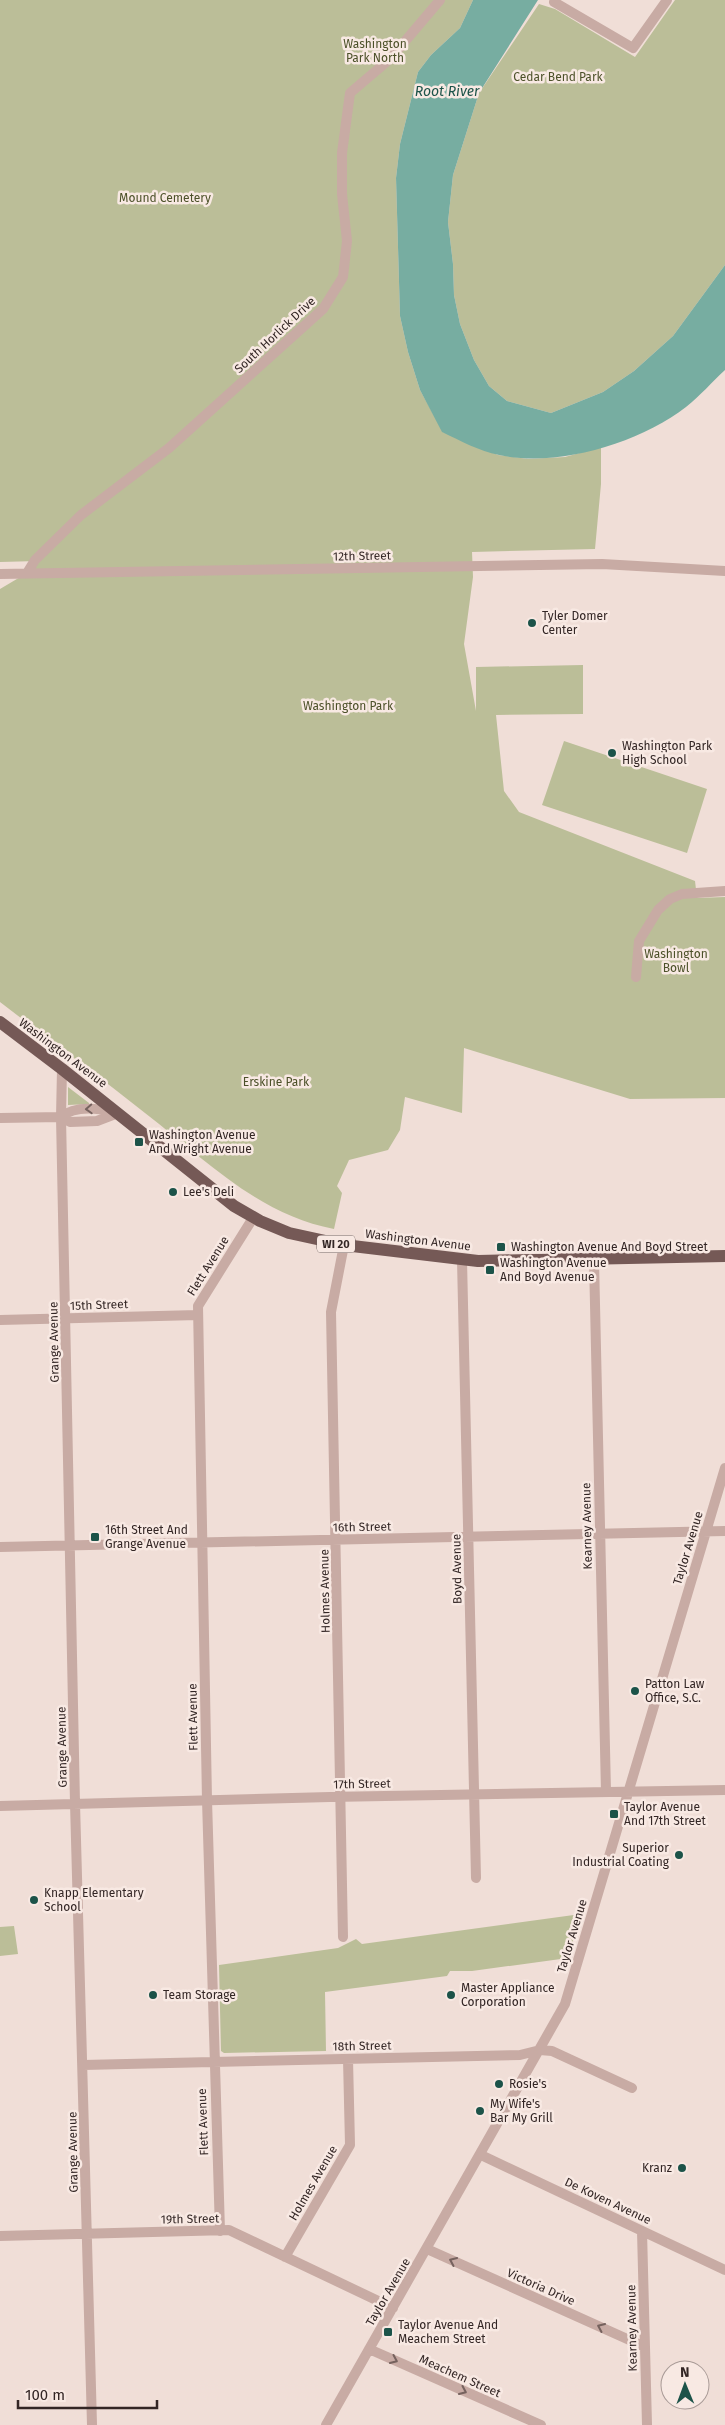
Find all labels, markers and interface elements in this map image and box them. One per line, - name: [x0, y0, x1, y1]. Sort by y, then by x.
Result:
- park label: Washington Park North: [343, 37, 407, 65]
- park label: Cedar Bend Park: [513, 70, 604, 84]
- water label: Root River: [415, 83, 480, 100]
- park label: Mound Cemetery: [119, 191, 211, 205]
- street label: South Horlick Drive: [232, 294, 318, 376]
- street label: 12th Street: [333, 548, 392, 564]
- place label: Tyler Domer Center: [542, 609, 608, 637]
- marker: Tyler Domer Center: [526, 617, 538, 629]
- park label: Washington Park: [303, 699, 394, 713]
- place label: Washington Park High School: [622, 739, 713, 767]
- marker: Washington Park High School: [606, 747, 618, 759]
- park label: Washington Bowl: [644, 947, 708, 975]
- street label: Washington Avenue: [16, 1015, 110, 1091]
- park label: Erskine Park: [243, 1075, 310, 1089]
- one-way arrow: [84, 1104, 92, 1115]
- place label: Washington Avenue And Wright Avenue: [149, 1128, 255, 1156]
- marker: Washington Avenue And Wright Avenue: [133, 1136, 145, 1148]
- place label: Lee's Deli: [183, 1185, 234, 1199]
- marker: Lee's Deli: [167, 1186, 179, 1198]
- street label: Washington Avenue: [364, 1227, 472, 1253]
- street label: Flett Avenue: [184, 1234, 232, 1298]
- road number: WI 20: [317, 1236, 355, 1252]
- place label: Washington Avenue And Boyd Street: [511, 1240, 709, 1254]
- marker: Washington Avenue And Boyd Street: [495, 1241, 507, 1253]
- place label: Washington Avenue And Boyd Avenue: [500, 1256, 606, 1284]
- marker: Washington Avenue And Boyd Avenue: [484, 1264, 496, 1276]
- street label: 15th Street: [70, 1297, 129, 1313]
- street label: Grange Avenue: [46, 1301, 62, 1383]
- street label: Kearney Avenue: [579, 1482, 595, 1570]
- street label: Taylor Avenue: [670, 1510, 706, 1586]
- street label: 16th Street: [333, 1519, 392, 1535]
- place label: 16th Street And Grange Avenue: [105, 1523, 188, 1551]
- marker: 16th Street And Grange Avenue: [89, 1531, 101, 1543]
- street label: Boyd Avenue: [449, 1534, 465, 1604]
- street label: Holmes Avenue: [317, 1549, 333, 1633]
- place label: Patton Law Office, S.C.: [645, 1677, 705, 1705]
- street label: Flett Avenue: [185, 1683, 201, 1751]
- marker: Patton Law Office, S.C.: [629, 1685, 641, 1697]
- street label: Grange Avenue: [54, 1706, 70, 1788]
- street label: 17th Street: [333, 1776, 392, 1792]
- place label: Taylor Avenue And 17th Street: [624, 1800, 707, 1828]
- marker: Taylor Avenue And 17th Street: [608, 1808, 620, 1820]
- place label: Superior Industrial Coating: [572, 1841, 670, 1869]
- marker: Superior Industrial Coating: [673, 1849, 685, 1861]
- place label: Knapp Elementary School: [44, 1886, 144, 1914]
- marker: Knapp Elementary School: [28, 1894, 40, 1906]
- street label: Taylor Avenue: [554, 1898, 590, 1974]
- place label: Master Appliance Corporation: [461, 1981, 554, 2009]
- place label: Team Storage: [163, 1988, 236, 2002]
- marker: Team Storage: [147, 1989, 159, 2001]
- marker: Master Appliance Corporation: [445, 1989, 457, 2001]
- street label: 18th Street: [332, 2038, 392, 2054]
- place label: Rosie's: [509, 2077, 547, 2091]
- marker: Rosie's: [493, 2078, 505, 2090]
- street label: Flett Avenue: [195, 2088, 211, 2156]
- place label: My Wife's Bar My Grill: [490, 2097, 553, 2125]
- marker: My Wife's Bar My Grill: [474, 2105, 486, 2117]
- street label: Grange Avenue: [65, 2111, 81, 2193]
- street label: Holmes Avenue: [286, 2143, 340, 2223]
- place label: Kranz: [642, 2161, 672, 2175]
- marker: Kranz: [676, 2162, 688, 2174]
- street label: De Koven Avenue: [563, 2175, 653, 2227]
- street label: 19th Street: [161, 2211, 220, 2227]
- street label: Taylor Avenue: [363, 2256, 413, 2328]
- one-way arrow: [449, 2256, 458, 2267]
- street label: Victoria Drive: [505, 2266, 577, 2308]
- street label: Kearney Avenue: [624, 2284, 640, 2372]
- place label: Taylor Avenue And Meachem Street: [398, 2318, 498, 2346]
- one-way arrow: [597, 2323, 606, 2334]
- marker: Taylor Avenue And Meachem Street: [382, 2326, 394, 2338]
- street label: Meachem Street: [417, 2352, 503, 2400]
- one-way arrow: [389, 2353, 398, 2364]
- north arrow: [660, 2360, 710, 2410]
- text: N: [680, 2364, 690, 2381]
- scale bar: [18, 2378, 156, 2410]
- one-way arrow: [458, 2384, 467, 2395]
- text: 100 m: [25, 2386, 65, 2404]

